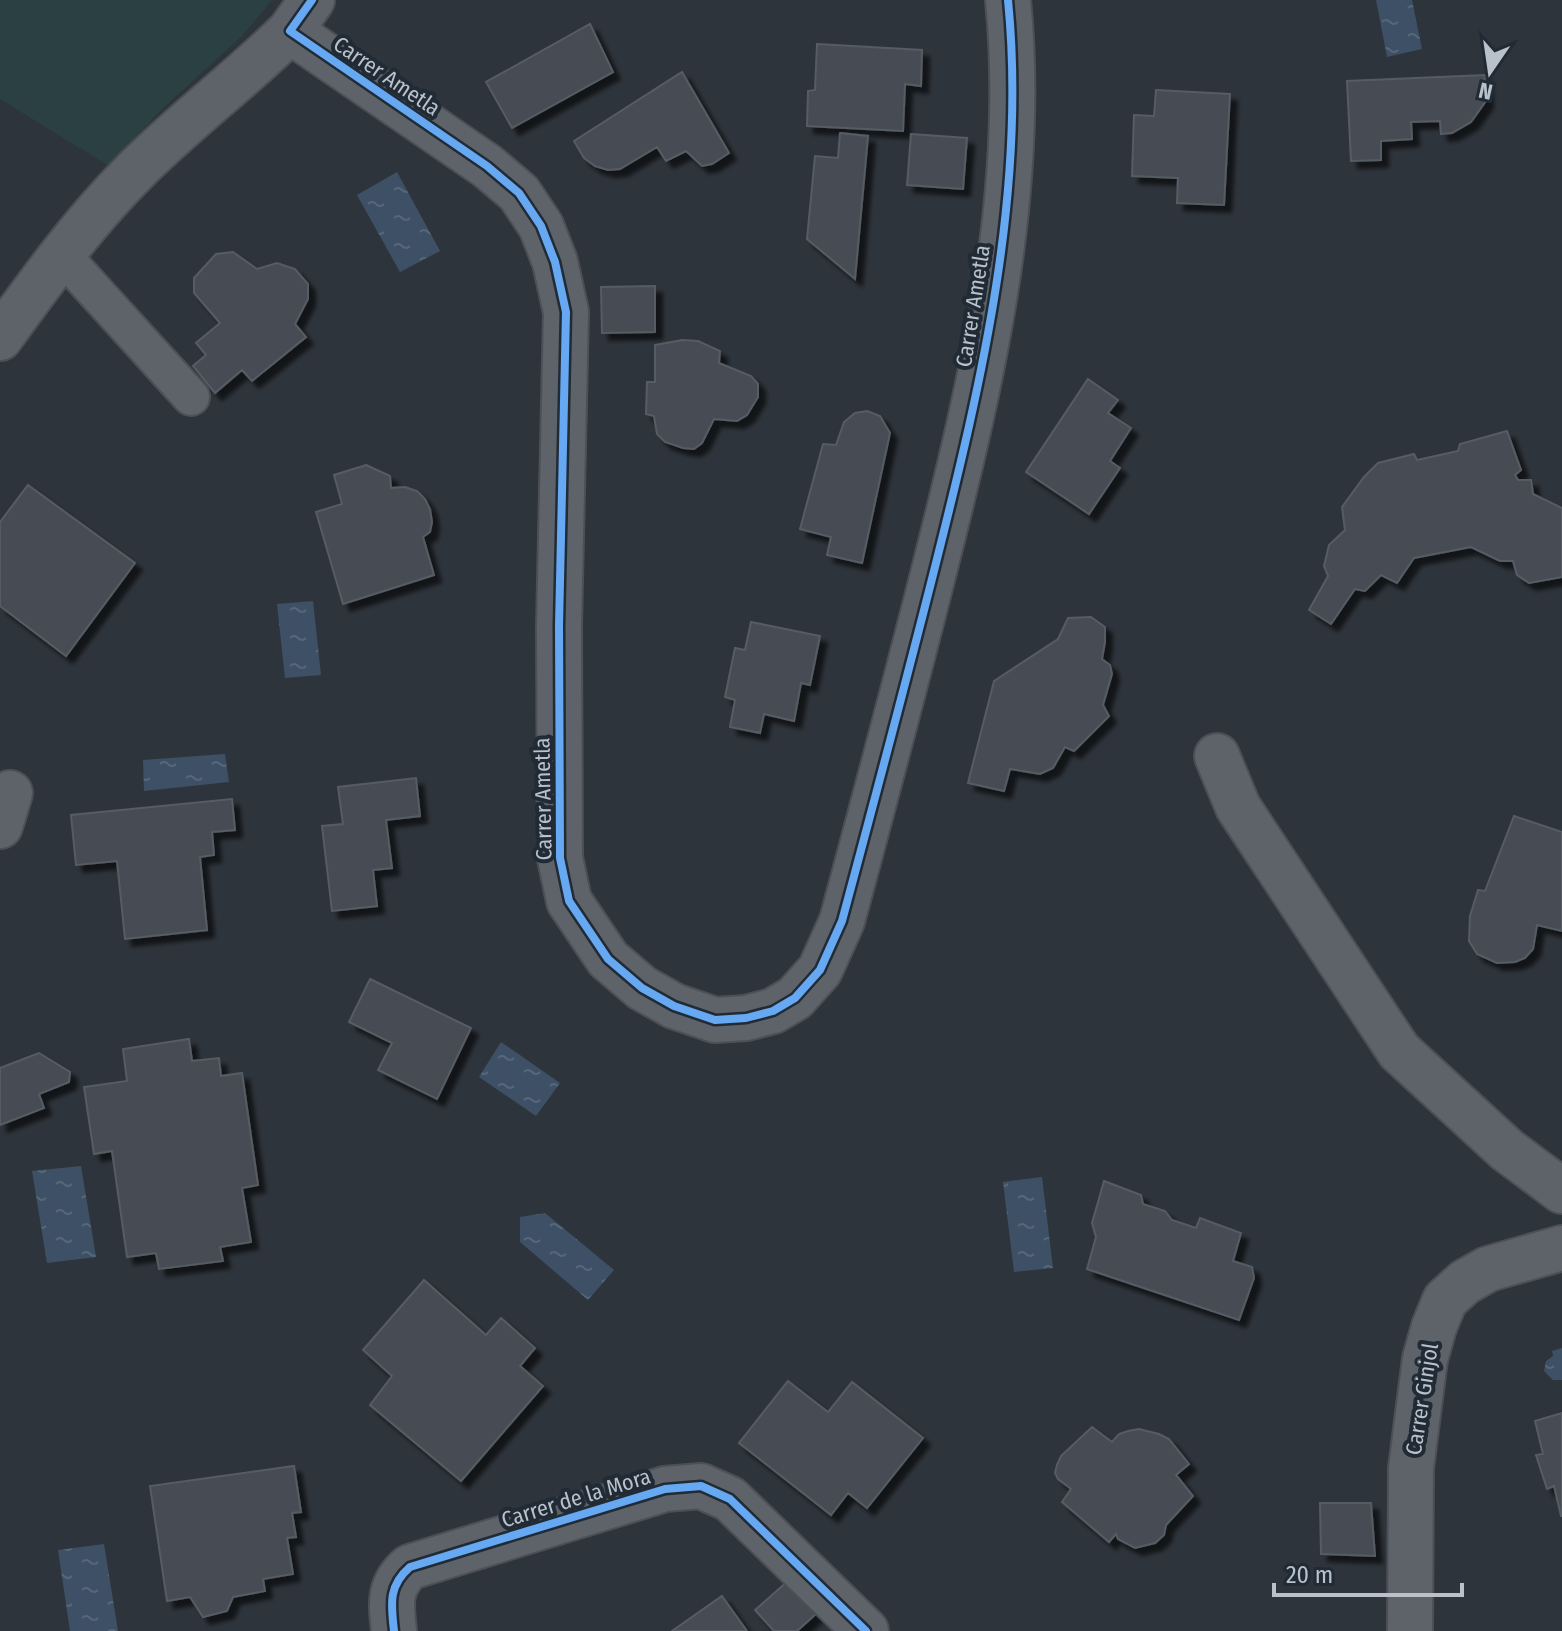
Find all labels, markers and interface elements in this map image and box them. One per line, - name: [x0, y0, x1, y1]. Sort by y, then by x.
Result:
- street label: Carrer Ametla: [328, 30, 446, 122]
- north arrow: [1450, 32, 1530, 112]
- text: N: [1476, 76, 1495, 106]
- street label: Carrer Ametla: [950, 243, 996, 369]
- street label: Carrer Ametla: [528, 737, 558, 861]
- street label: Carrer Ginjol: [1400, 1341, 1444, 1457]
- street label: Carrer de la Mora: [498, 1462, 654, 1534]
- scale bar: [1274, 1547, 1462, 1597]
- text: 20 m: [1286, 1561, 1333, 1589]

